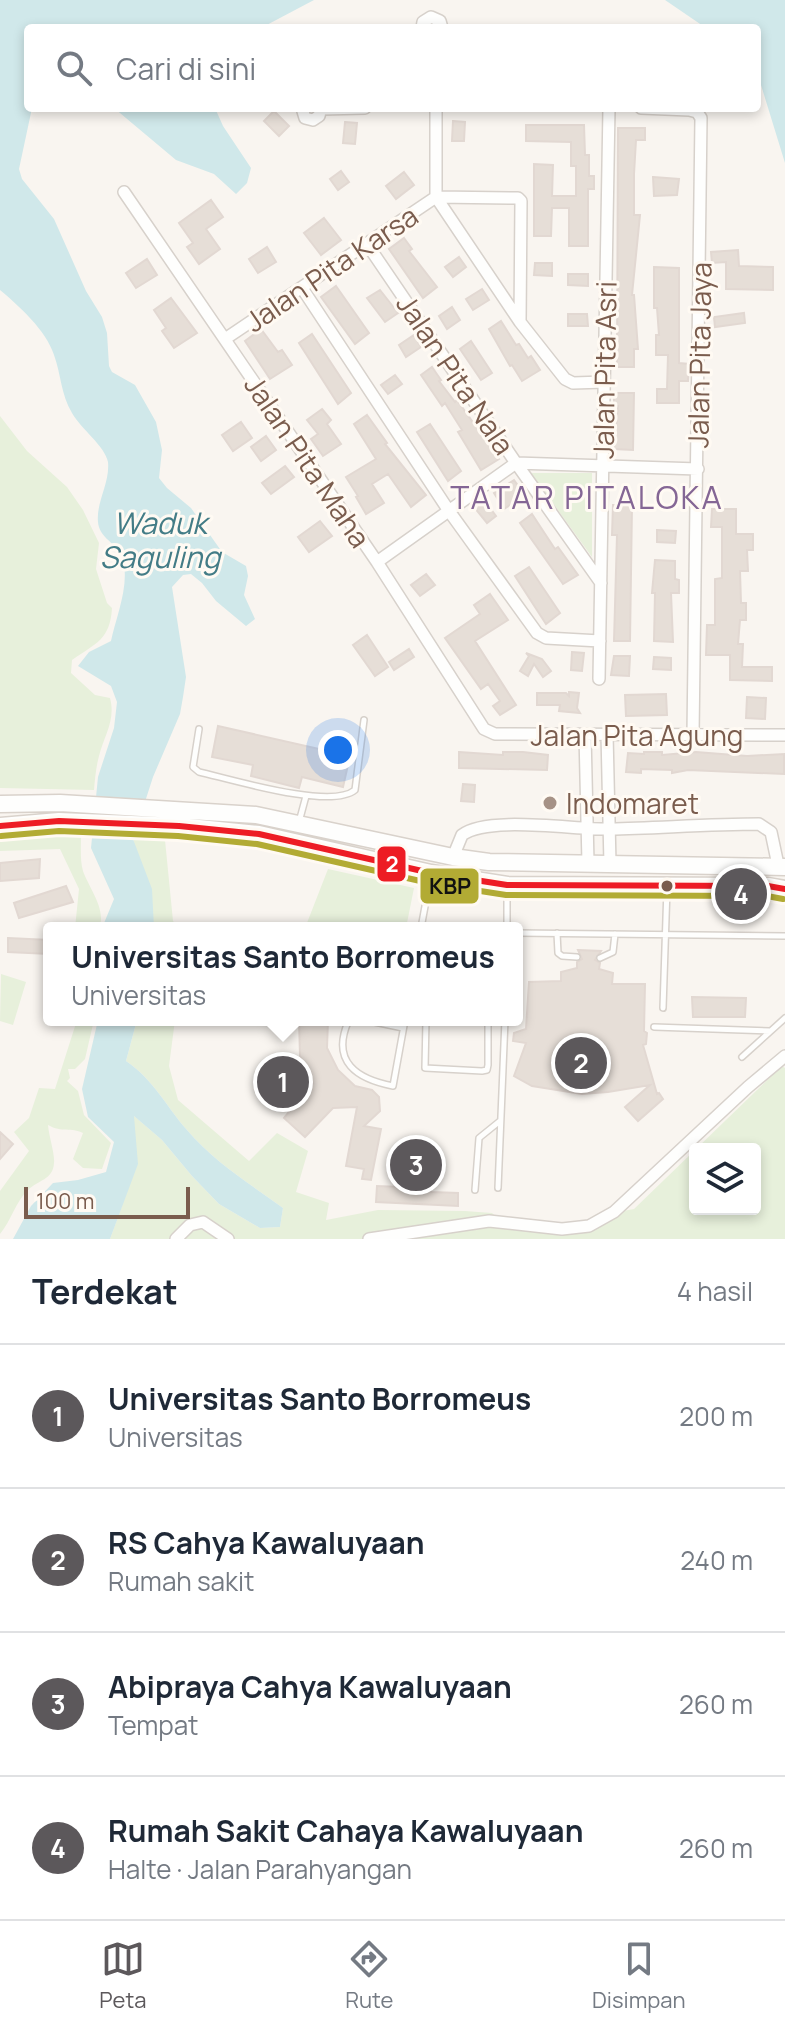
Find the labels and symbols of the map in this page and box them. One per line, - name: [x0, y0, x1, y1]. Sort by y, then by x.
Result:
- street label: Jalan Pita Karsa: [237, 196, 425, 340]
- street label: Jalan Pita Jaya: [678, 262, 720, 448]
- street label: Jalan Pita Asri: [583, 281, 625, 459]
- street label: Jalan Pita Nala: [388, 286, 524, 462]
- street label: Jalan Pita Maha: [236, 367, 380, 555]
- district label: TATAR PITALOKA: [450, 475, 724, 519]
- water label: Waduk Saguling: [100, 502, 222, 577]
- street label: Jalan Pita Agung: [531, 716, 743, 754]
- your location: [318, 730, 358, 770]
- place label: Indomaret: [566, 784, 699, 822]
- marker: Indomaret: [541, 794, 559, 812]
- line badge: 2: [376, 845, 407, 883]
- text: 2: [385, 849, 399, 879]
- pin: 4: [715, 864, 767, 924]
- line badge: KBP: [419, 867, 480, 905]
- text: KBP: [429, 871, 471, 901]
- unlabelled marker: [659, 878, 675, 894]
- pin: 2: [555, 1033, 607, 1093]
- pin: 1: [257, 1052, 309, 1112]
- pin: 3: [390, 1135, 442, 1195]
- scale bar: [24, 1183, 190, 1219]

